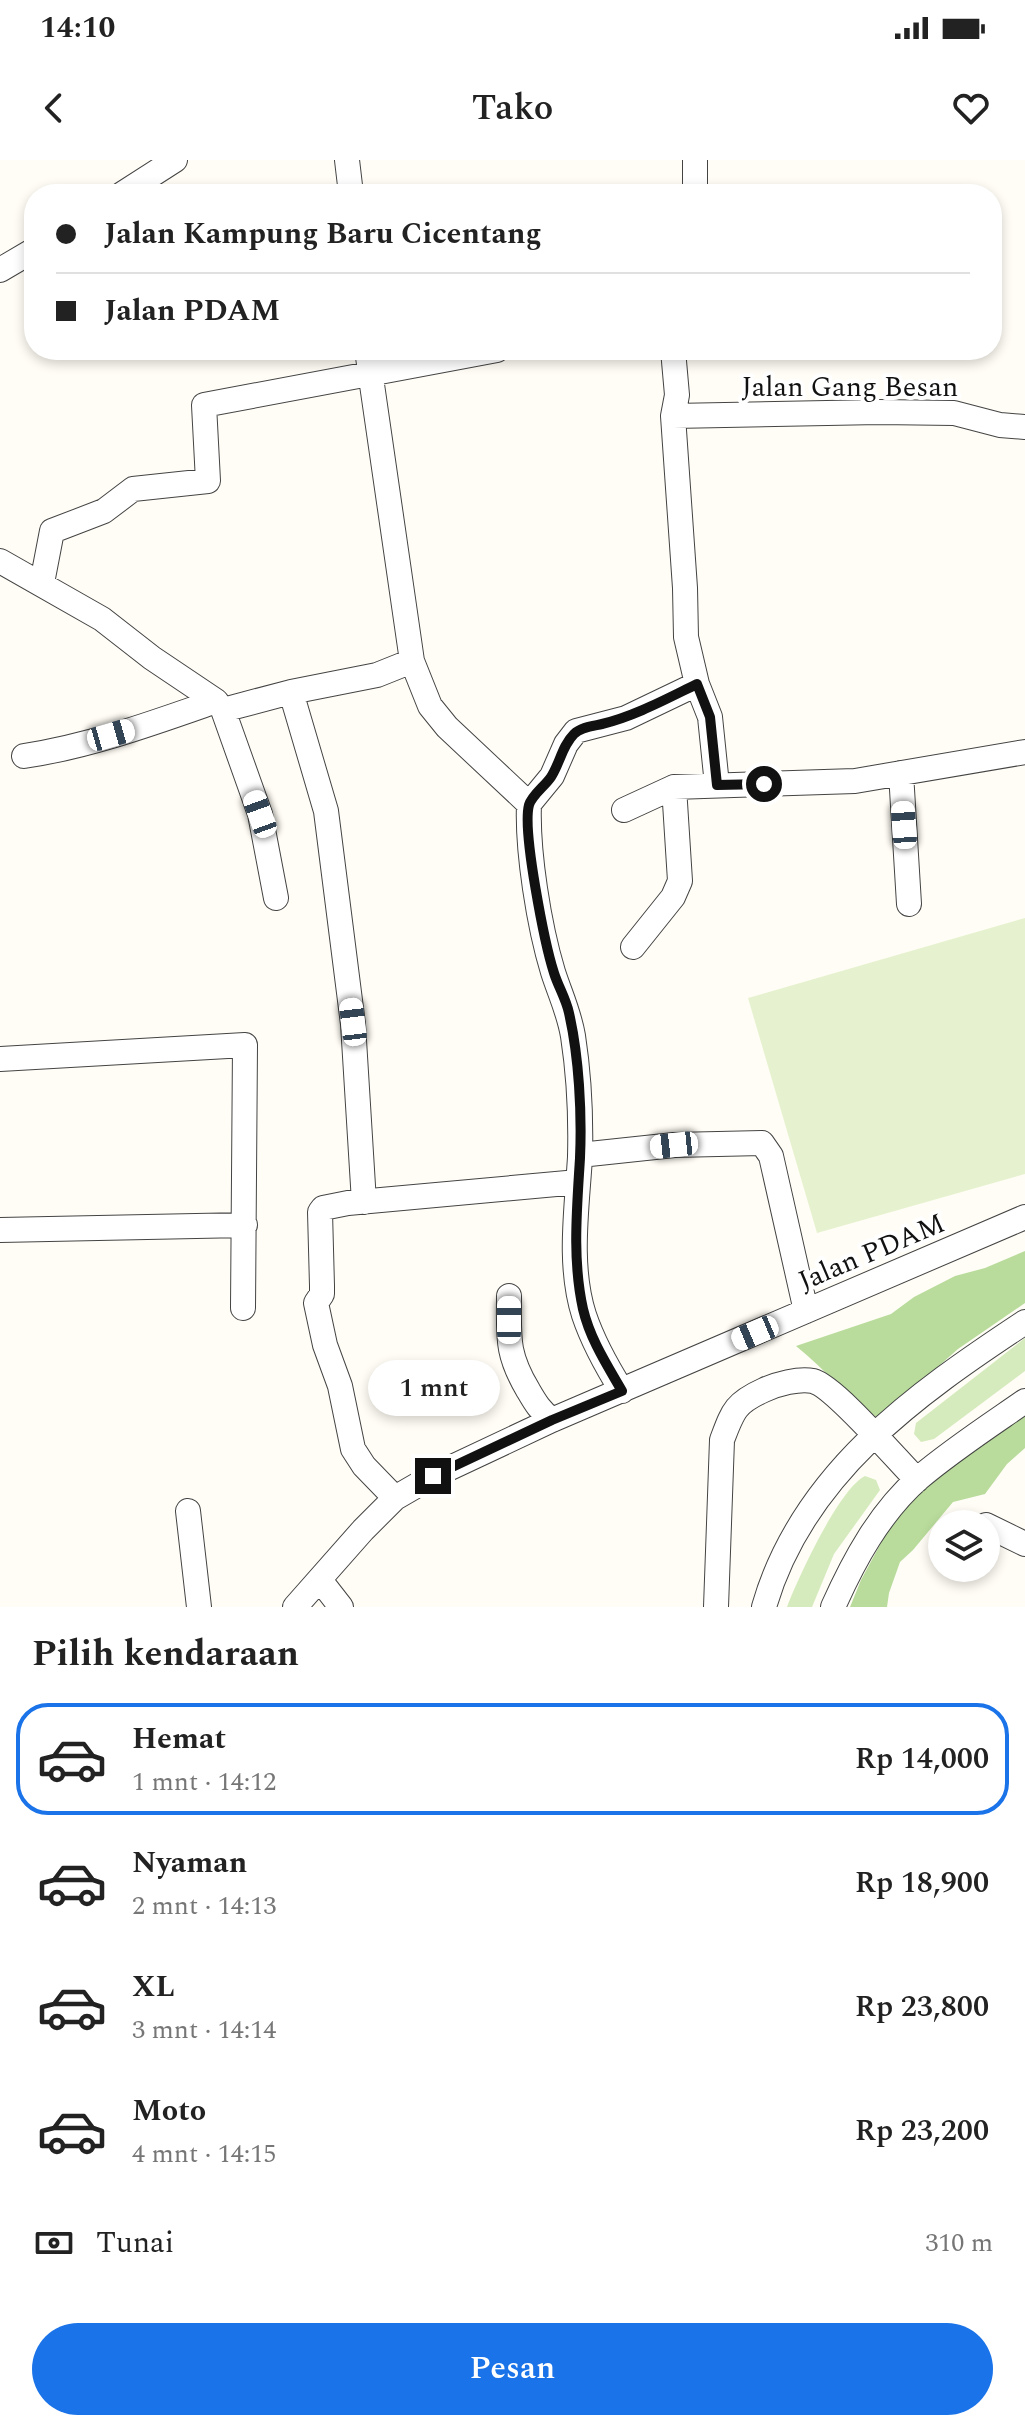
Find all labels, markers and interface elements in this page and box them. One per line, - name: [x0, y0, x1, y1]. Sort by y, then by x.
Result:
- text: 14:10: [40, 5, 115, 51]
- text: Tako: [472, 81, 553, 136]
- icon: back: [32, 86, 76, 130]
- icon: heart: [949, 86, 993, 130]
- text: Jalan Kampung Baru Cicentang: [104, 211, 542, 257]
- text: Jalan PDAM: [104, 288, 280, 334]
- street label: Jalan Gang Besan: [742, 366, 958, 409]
- car: [85, 717, 137, 753]
- route start: [746, 766, 782, 802]
- car: [241, 787, 279, 841]
- car: [890, 800, 918, 850]
- car: [338, 997, 368, 1047]
- car: [649, 1131, 699, 1159]
- street label: Jalan PDAM: [792, 1202, 952, 1303]
- car: [497, 1296, 521, 1344]
- car: [728, 1313, 782, 1353]
- callout: 1 mnt: [367, 1360, 499, 1416]
- text: 1 mnt: [400, 1368, 468, 1408]
- route end: [415, 1458, 451, 1494]
- map controls: [928, 1510, 1000, 1582]
- button: layers: [928, 1510, 1000, 1582]
- text: Pilih kendaraan: [32, 1627, 299, 1682]
- text: Hemat: [132, 1716, 226, 1762]
- icon: car: [36, 1723, 108, 1795]
- text: Rp 14,000: [855, 1736, 989, 1782]
- text: 1 mnt · 14:12: [132, 1762, 276, 1802]
- text: Nyaman: [132, 1840, 247, 1886]
- icon: car: [36, 1847, 108, 1919]
- text: Rp 18,900: [855, 1860, 989, 1906]
- text: 2 mnt · 14:13: [132, 1886, 276, 1926]
- text: XL: [132, 1964, 175, 2010]
- icon: car: [36, 1971, 108, 2043]
- text: Rp 23,800: [855, 1984, 989, 2030]
- text: 3 mnt · 14:14: [132, 2010, 276, 2050]
- text: Moto: [132, 2088, 206, 2134]
- icon: car: [36, 2095, 108, 2167]
- text: Rp 23,200: [855, 2108, 989, 2154]
- text: 4 mnt · 14:15: [132, 2134, 276, 2174]
- text: Tunai: [96, 2220, 174, 2266]
- icon: cash: [32, 2221, 76, 2265]
- text: 310 m: [925, 2223, 993, 2263]
- button: Pesan: [32, 2323, 993, 2415]

